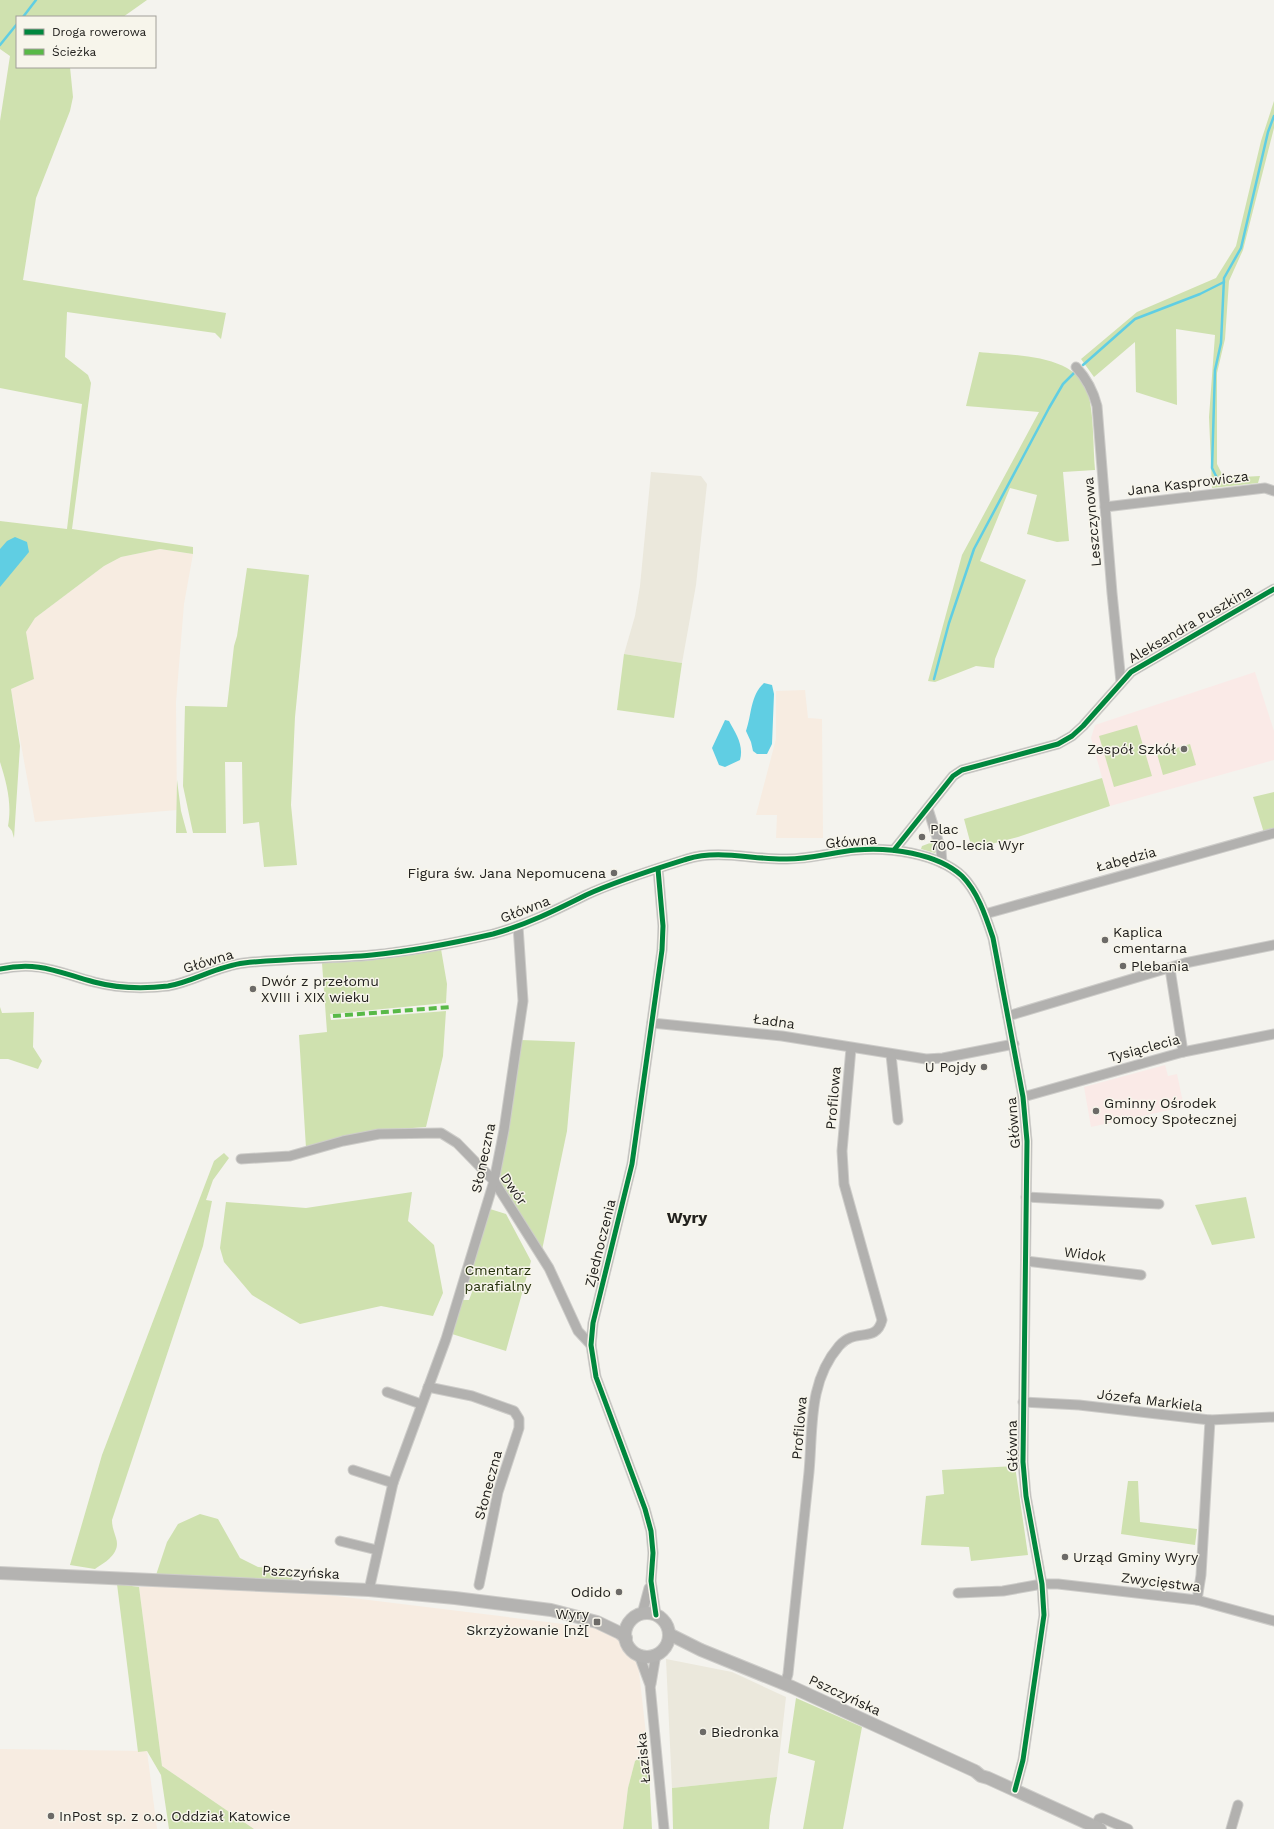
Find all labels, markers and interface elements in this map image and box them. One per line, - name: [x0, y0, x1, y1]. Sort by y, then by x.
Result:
- legend: [16, 16, 156, 68]
- text: Droga rowerowa: [52, 25, 147, 39]
- text: Ścieżka: [52, 45, 97, 59]
- street label: Jana Kasprowicza: [1126, 468, 1250, 498]
- street label: Leszczynowa: [1080, 476, 1104, 567]
- street label: Aleksandra Puszkina: [1125, 582, 1255, 666]
- place label: Zespół Szkół: [1087, 741, 1176, 757]
- marker: Zespół Szkół: [1179, 744, 1189, 754]
- place label: Plac 700-lecia Wyr: [930, 821, 1025, 853]
- street label: Główna: [824, 831, 878, 851]
- marker: Plac 700-lecia Wyr: [917, 832, 927, 842]
- street label: Łabędzia: [1094, 843, 1158, 875]
- place label: Figura św. Jana Nepomucena: [408, 865, 606, 881]
- marker: Figura św. Jana Nepomucena: [609, 868, 619, 878]
- street label: Główna: [498, 892, 552, 926]
- place label: Kaplica cmentarna: [1113, 924, 1187, 956]
- marker: Kaplica cmentarna: [1100, 935, 1110, 945]
- street label: Główna: [181, 946, 235, 976]
- place label: Plebania: [1131, 958, 1189, 974]
- marker: Plebania: [1118, 961, 1128, 971]
- place label: Dwór z przełomu XVIII i XIX wieku: [261, 973, 379, 1005]
- marker: Dwór z przełomu XVIII i XIX wieku: [248, 984, 258, 994]
- street label: Ładna: [752, 1010, 796, 1032]
- street label: Tysiąclecia: [1107, 1031, 1181, 1065]
- place label: U Pojdy: [925, 1059, 977, 1075]
- marker: U Pojdy: [979, 1062, 989, 1072]
- street label: Profilowa: [822, 1066, 844, 1130]
- place label: Gminny Ośrodek Pomocy Społecznej: [1104, 1095, 1237, 1127]
- street label: Główna: [1003, 1096, 1023, 1150]
- marker: Gminny Ośrodek Pomocy Społecznej: [1091, 1106, 1101, 1116]
- street label: Słoneczna: [468, 1121, 498, 1195]
- street label: Dwór: [497, 1170, 531, 1208]
- street label: Zjednoczenia: [581, 1197, 619, 1289]
- district label: Wyry: [667, 1208, 708, 1227]
- street label: Widok: [1063, 1243, 1107, 1265]
- park label: Cmentarz parafialny: [464, 1262, 532, 1294]
- street label: Józefa Markiela: [1096, 1386, 1204, 1414]
- street label: Profilowa: [788, 1396, 810, 1460]
- street label: Główna: [1004, 1420, 1020, 1472]
- street label: Słoneczna: [471, 1448, 505, 1521]
- place label: Urząd Gminy Wyry: [1073, 1549, 1199, 1565]
- marker: Urząd Gminy Wyry: [1060, 1552, 1070, 1562]
- street label: Pszczyńska: [262, 1562, 340, 1582]
- street label: Zwycięstwa: [1120, 1569, 1202, 1595]
- place label: Odido: [571, 1584, 611, 1600]
- marker: Odido: [614, 1587, 624, 1597]
- place label: Wyry Skrzyżowanie [nż[: [466, 1606, 590, 1638]
- marker: Wyry Skrzyżowanie [nż[: [592, 1617, 602, 1627]
- street label: Pszczyńska: [806, 1671, 884, 1719]
- place label: Biedronka: [711, 1724, 779, 1740]
- marker: Biedronka: [698, 1727, 708, 1737]
- street label: Łaziska: [633, 1732, 653, 1784]
- place label: InPost sp. z o.o. Oddział Katowice: [59, 1808, 290, 1824]
- marker: InPost sp. z o.o. Oddział Katowice: [46, 1811, 56, 1821]

